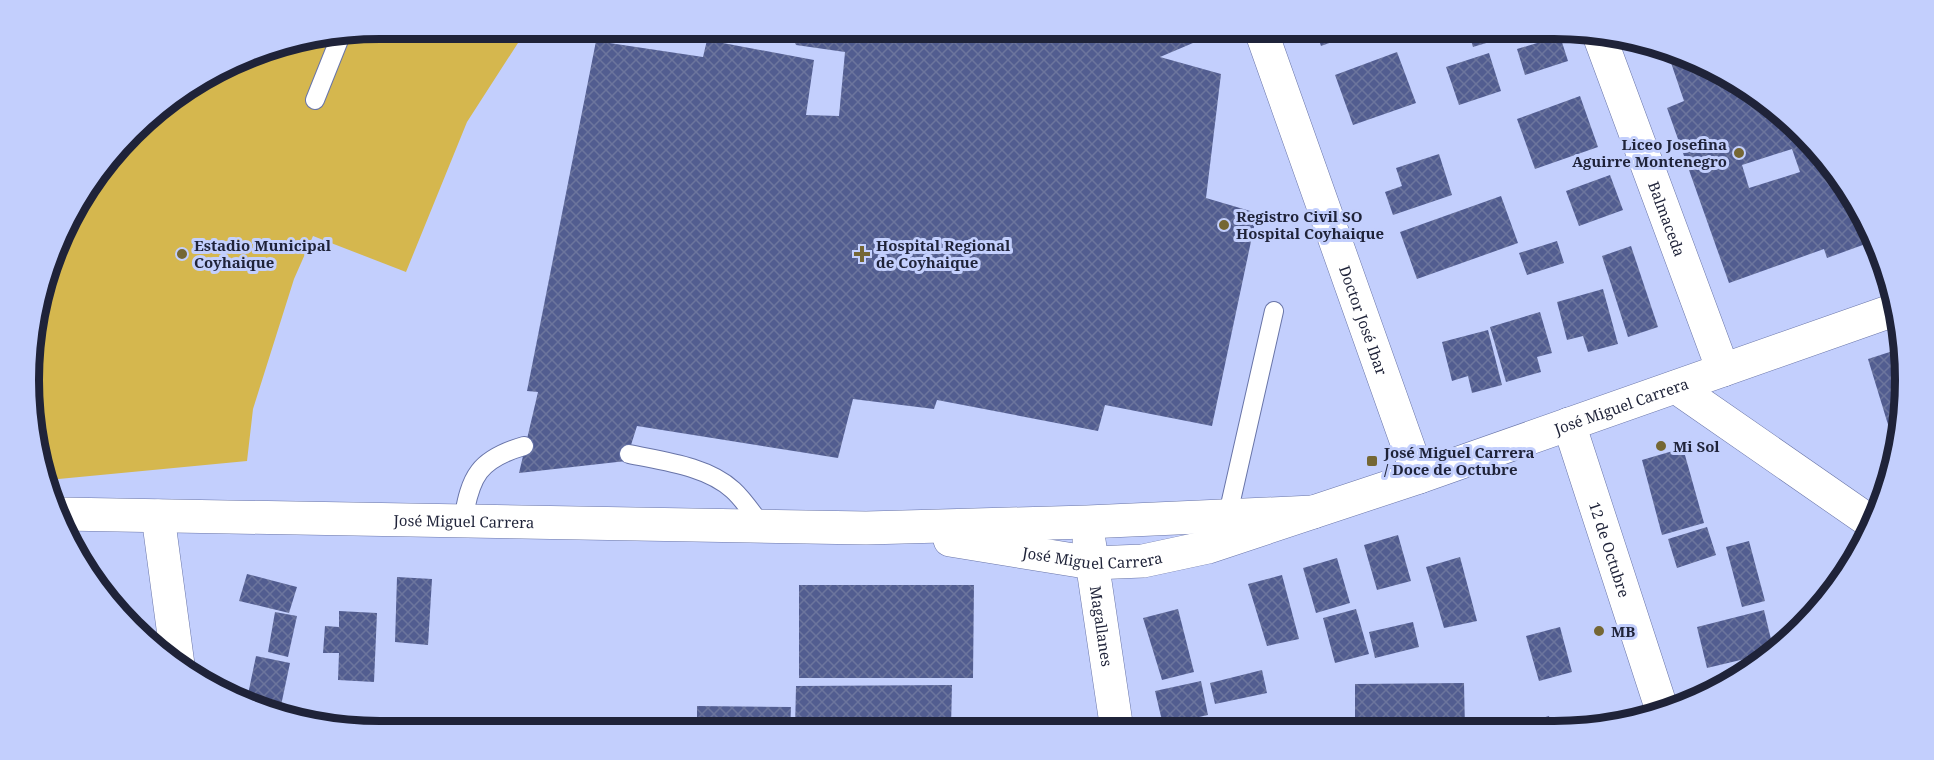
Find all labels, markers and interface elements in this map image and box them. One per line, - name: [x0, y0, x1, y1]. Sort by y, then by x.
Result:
- place label: Liceo Josefina Aguirre Montenegro: [1572, 134, 1727, 171]
- marker: Liceo Josefina Aguirre Montenegro: [1732, 146, 1746, 160]
- street label: Balmaceda: [1644, 178, 1690, 259]
- place label: Registro Civil SO Hospital Coyhaique: [1236, 206, 1384, 243]
- marker: Registro Civil SO Hospital Coyhaique: [1217, 218, 1231, 232]
- place label: Estadio Municipal Coyhaique: [194, 235, 332, 272]
- place label: Hospital Regional de Coyhaique: [876, 235, 1011, 272]
- marker: Hospital Regional de Coyhaique: [853, 245, 871, 263]
- marker: Estadio Municipal Coyhaique: [175, 247, 189, 261]
- street label: Doctor José Ibar: [1335, 263, 1392, 378]
- street label: José Miguel Carrera: [1550, 373, 1691, 439]
- place label: Mi Sol: [1673, 436, 1720, 456]
- marker: Mi Sol: [1654, 439, 1668, 453]
- place label: José Miguel Carrera / Doce de Octubre: [1383, 442, 1534, 479]
- marker: José Miguel Carrera / Doce de Octubre: [1365, 454, 1379, 468]
- street label: 12 de Octubre: [1585, 499, 1635, 600]
- street label: José Miguel Carrera: [392, 510, 535, 532]
- street label: José Miguel Carrera: [1020, 542, 1164, 573]
- street label: Magallanes: [1086, 584, 1117, 668]
- place label: MB: [1611, 621, 1635, 641]
- marker: MB: [1592, 624, 1606, 638]

